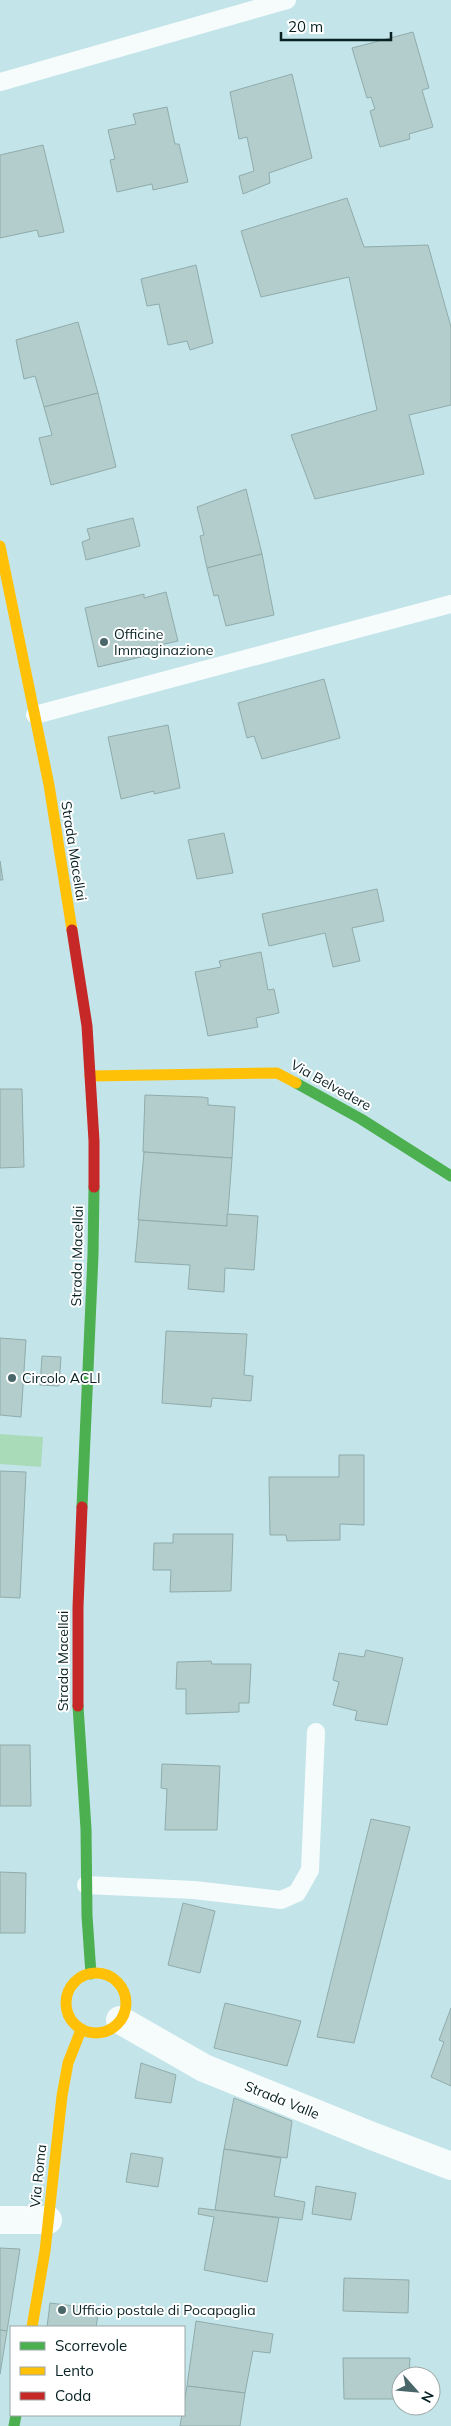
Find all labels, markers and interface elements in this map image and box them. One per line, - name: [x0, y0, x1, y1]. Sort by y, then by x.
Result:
- scale bar: [281, 10, 391, 42]
- text: 20 m: [288, 17, 323, 36]
- place label: Officine Immaginazione: [114, 625, 213, 659]
- marker: Officine Immaginazione: [98, 636, 110, 648]
- street label: Strada Macellai: [57, 800, 91, 902]
- street label: Via Belvedere: [288, 1056, 374, 1114]
- street label: Strada Macellai: [67, 1206, 87, 1306]
- place label: Circolo ACLI: [22, 1369, 101, 1387]
- marker: Circolo ACLI: [6, 1372, 18, 1384]
- street label: Strada Macellai: [54, 1611, 72, 1711]
- street label: Strada Valle: [242, 2077, 322, 2123]
- street label: Via Roma: [26, 2144, 50, 2208]
- place label: Ufficio postale di Pocapaglia: [72, 2301, 256, 2319]
- marker: Ufficio postale di Pocapaglia: [56, 2304, 68, 2316]
- legend: [10, 2326, 185, 2416]
- text: Scorrevole: [55, 2336, 127, 2355]
- text: Lento: [55, 2361, 94, 2380]
- north arrow: [391, 2366, 441, 2416]
- text: Coda: [55, 2386, 91, 2405]
- text: N: [417, 2388, 438, 2406]

